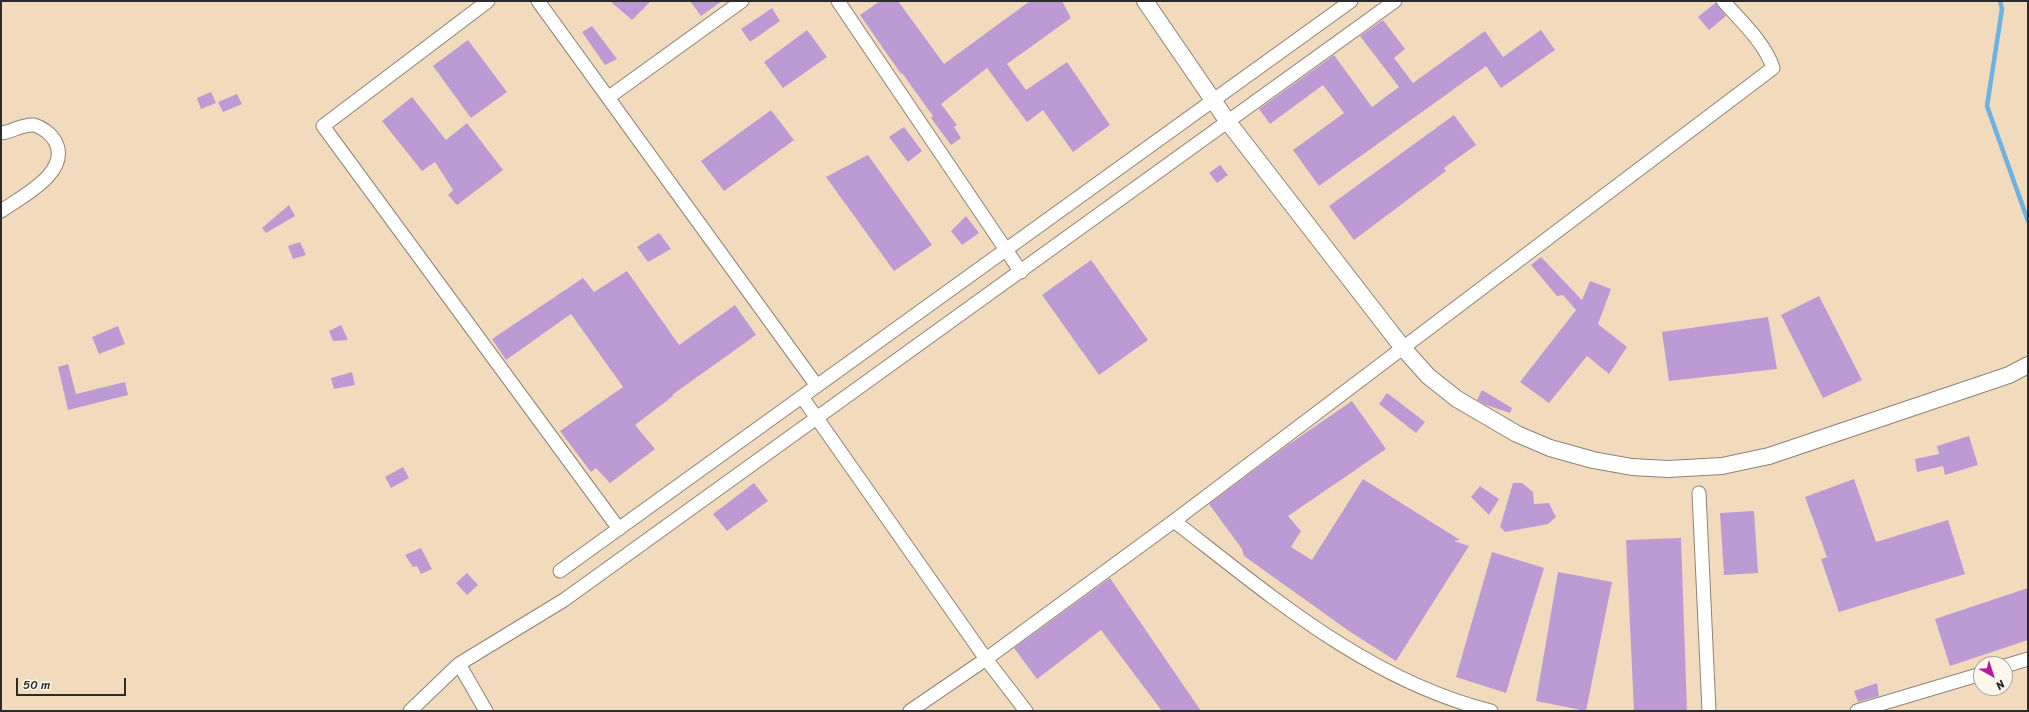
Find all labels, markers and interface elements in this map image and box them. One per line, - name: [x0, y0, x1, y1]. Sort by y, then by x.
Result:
- north arrow: [1973, 656, 2013, 696]
- scale bar: [18, 670, 128, 696]
- text: 50 m: [23, 674, 50, 696]
- text: N: [1991, 675, 2009, 695]

